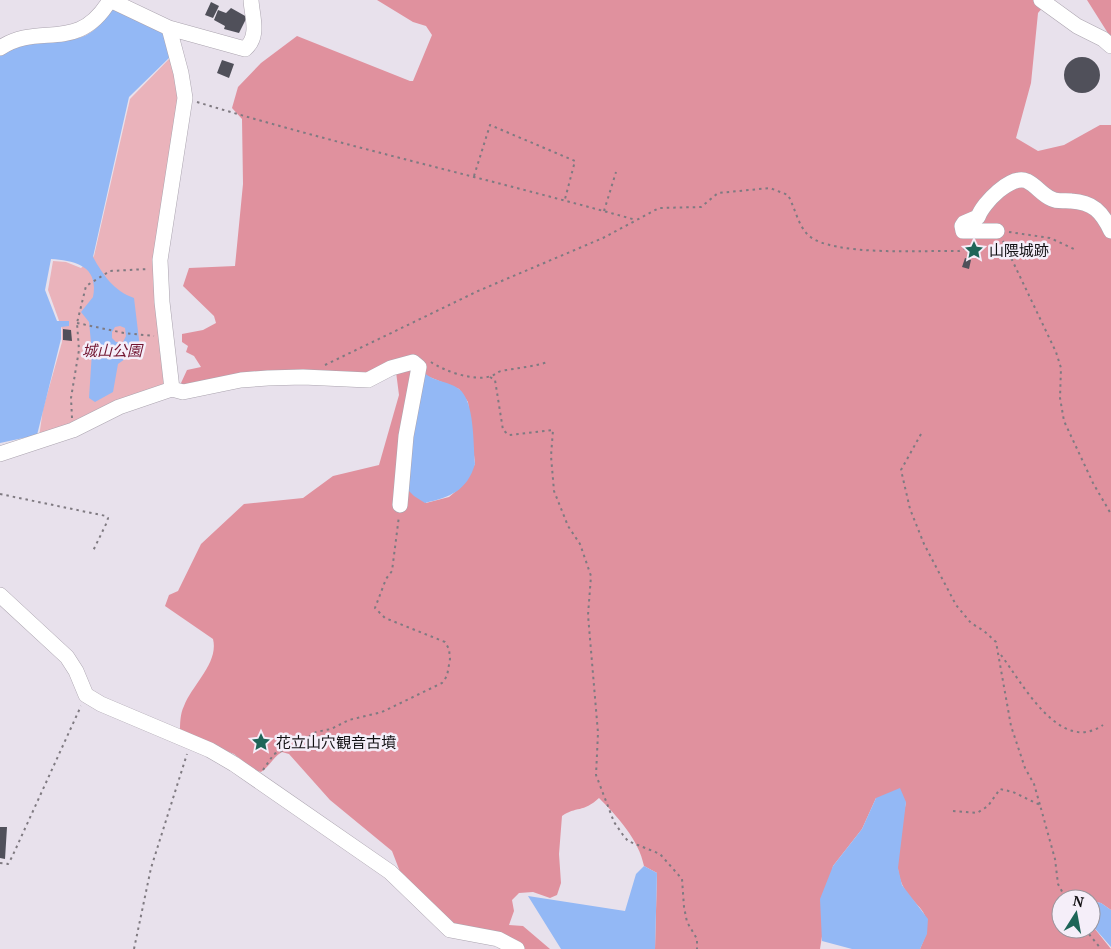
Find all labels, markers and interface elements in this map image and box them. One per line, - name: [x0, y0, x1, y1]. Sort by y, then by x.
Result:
- place icon: 山隈城跡: [963, 239, 985, 261]
- place label: 山隈城跡: [989, 240, 1049, 260]
- park label: 城山公園: [82, 340, 144, 360]
- place icon: 花立山穴観音古墳: [250, 731, 272, 753]
- place label: 花立山穴観音古墳: [276, 732, 396, 752]
- north arrow: [1051, 889, 1101, 939]
- text: N: [1072, 890, 1086, 911]

